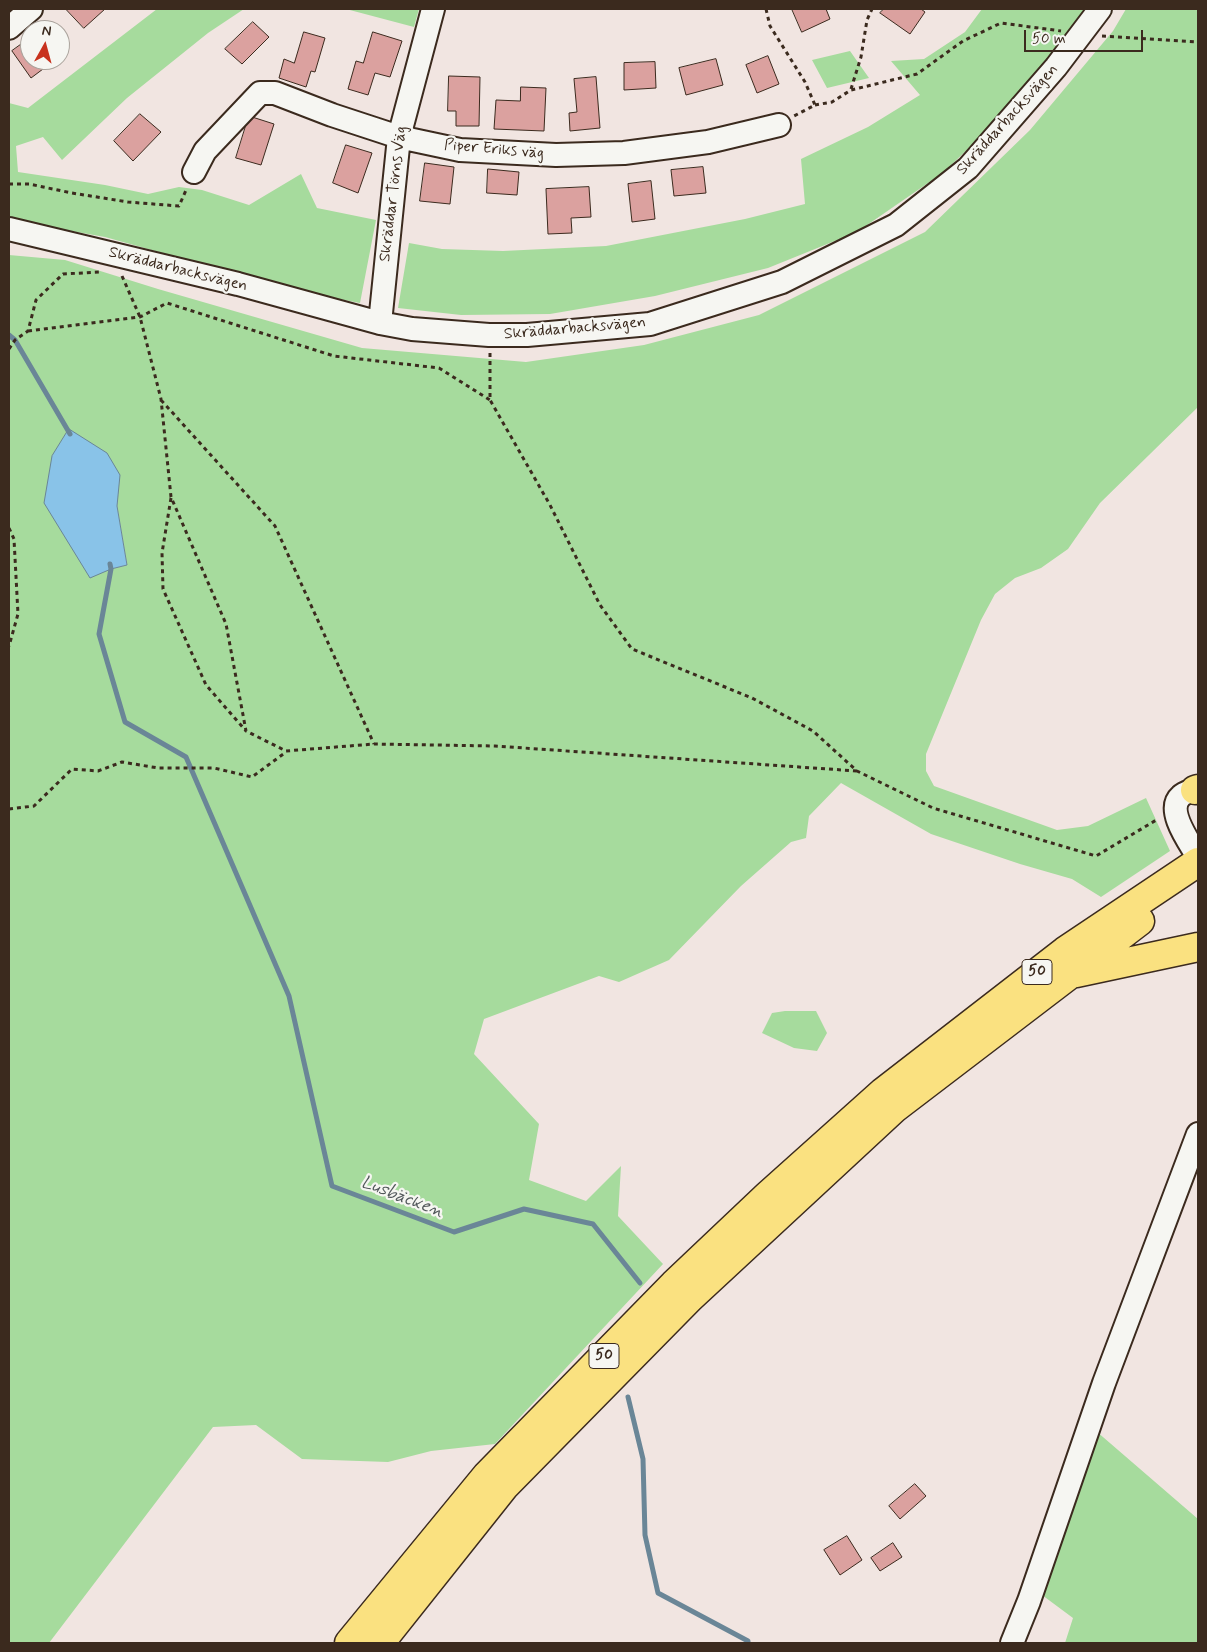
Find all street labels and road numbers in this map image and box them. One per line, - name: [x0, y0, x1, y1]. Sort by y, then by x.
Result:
- street label: Skräddarbacksvägen: [953, 61, 1063, 179]
- street label: Skräddar Törns Väg: [376, 125, 412, 263]
- street label: Piper Eriks väg: [443, 136, 545, 164]
- street label: Skräddarbacksvägen: [107, 243, 249, 297]
- street label: Skräddarbacksvägen: [503, 313, 647, 345]
- road number: 50: [1022, 960, 1052, 984]
- road number: 50: [589, 1344, 619, 1368]

